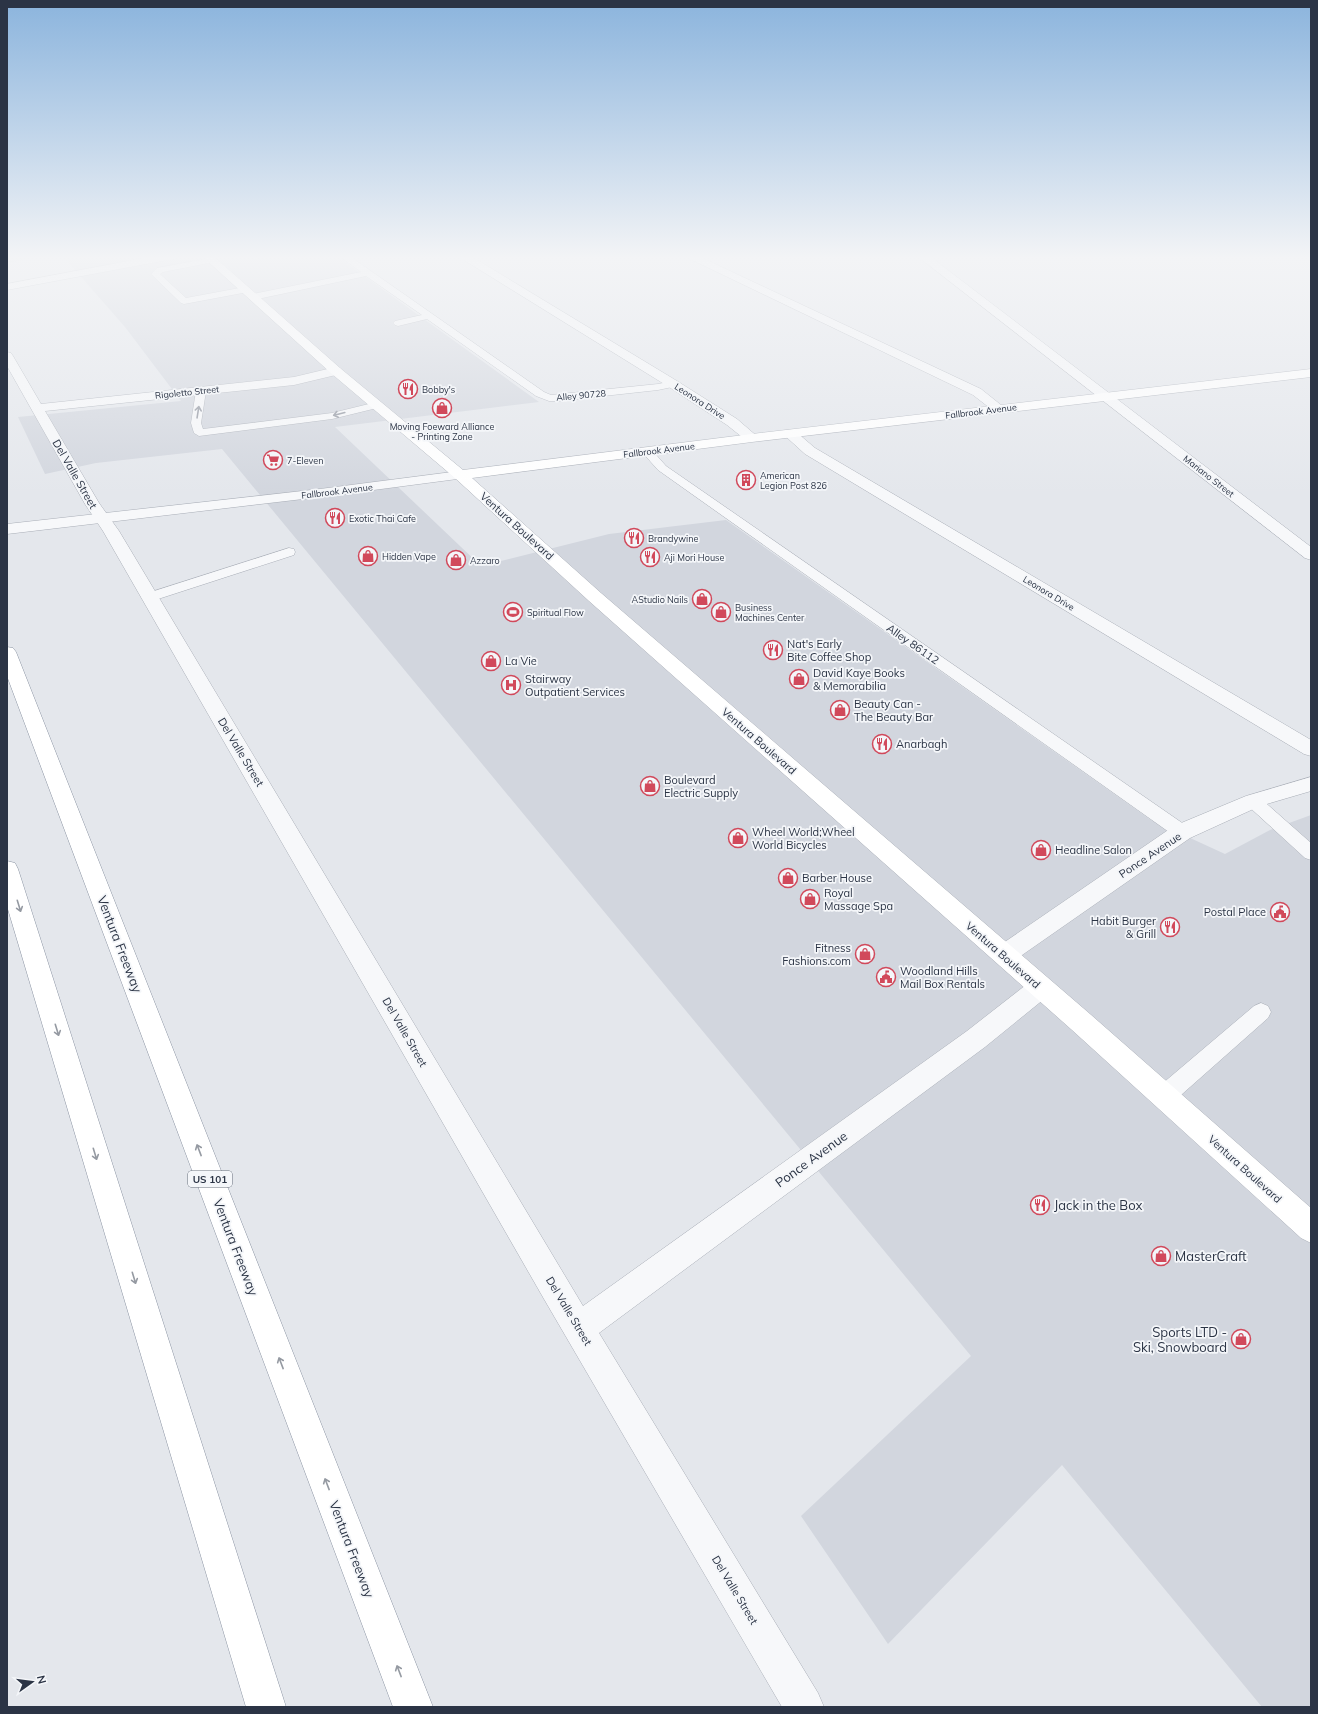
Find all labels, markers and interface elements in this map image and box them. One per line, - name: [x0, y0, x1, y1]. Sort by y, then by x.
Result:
- restaurant icon: Bobby's: [397, 378, 419, 400]
- street label: Leonora Drive: [673, 381, 727, 421]
- street label: Rigoletto Street: [154, 383, 220, 401]
- place label: Bobby's: [422, 384, 455, 396]
- street label: Alley 90728: [556, 387, 606, 404]
- shop icon: Moving Foeward Alliance - Printing Zone: [431, 397, 453, 419]
- street label: Fallbrook Avenue: [945, 401, 1017, 421]
- one-way arrow: [194, 406, 202, 419]
- one-way arrow: [333, 411, 346, 419]
- place label: Moving Foeward Alliance - Printing Zone: [390, 421, 494, 442]
- street label: Del Valle Street: [49, 437, 101, 511]
- street label: Fallbrook Avenue: [623, 440, 695, 460]
- supermarket icon: 7-Eleven: [262, 449, 284, 471]
- street label: Mariano Street: [1181, 453, 1237, 499]
- place label: 7-Eleven: [287, 455, 323, 466]
- building icon: American Legion Post 826: [735, 469, 757, 491]
- place label: American Legion Post 826: [760, 470, 827, 491]
- street label: Fallbrook Avenue: [301, 481, 373, 501]
- street label: Ventura Boulevard: [477, 489, 557, 563]
- restaurant icon: Exotic Thai Cafe: [324, 507, 346, 529]
- place label: Exotic Thai Cafe: [349, 513, 416, 524]
- restaurant icon: Brandywine: [623, 527, 645, 549]
- place label: Brandywine: [648, 533, 699, 545]
- shop icon: Hidden Vape: [357, 545, 379, 567]
- restaurant icon: Aji Mori House: [639, 546, 661, 568]
- shop icon: Azzaro: [445, 549, 467, 571]
- place label: Hidden Vape: [382, 551, 436, 562]
- place label: Aji Mori House: [664, 552, 725, 563]
- place label: Azzaro: [470, 555, 500, 566]
- street label: Leonora Drive: [1021, 573, 1077, 613]
- shop icon: AStudio Nails: [691, 588, 713, 610]
- place label: AStudio Nails: [632, 594, 688, 605]
- sports icon: Spiritual Flow: [502, 601, 524, 623]
- shop icon: Business Machines Center: [710, 601, 732, 623]
- place label: Business Machines Center: [735, 602, 805, 623]
- place label: Spiritual Flow: [527, 607, 584, 618]
- street label: Alley 86112: [884, 621, 942, 667]
- place label: Nat's Early Bite Coffee Shop: [787, 637, 872, 664]
- restaurant icon: Nat's Early Bite Coffee Shop: [762, 639, 784, 661]
- shop icon: La Vie: [480, 650, 502, 672]
- place label: La Vie: [505, 654, 537, 668]
- place label: David Kaye Books & Memorabilia: [813, 666, 905, 693]
- shop icon: David Kaye Books & Memorabilia: [788, 668, 810, 690]
- place label: Stairway Outpatient Services: [525, 672, 625, 699]
- hospital icon: Stairway Outpatient Services: [500, 674, 522, 696]
- place label: Beauty Can - The Beauty Bar: [854, 697, 933, 724]
- shop icon: Beauty Can - The Beauty Bar: [829, 699, 851, 721]
- street label: Ventura Boulevard: [719, 705, 799, 777]
- street label: Del Valle Street: [215, 715, 267, 789]
- restaurant icon: Anarbagh: [871, 733, 893, 755]
- place label: Anarbagh: [896, 737, 947, 751]
- place label: Boulevard Electric Supply: [664, 773, 738, 800]
- shop icon: Boulevard Electric Supply: [639, 775, 661, 797]
- place label: Wheel World;Wheel World Bicycles: [752, 825, 855, 852]
- shop icon: Wheel World;Wheel World Bicycles: [727, 827, 749, 849]
- street label: Ponce Avenue: [1116, 829, 1184, 881]
- shop icon: Headline Salon: [1030, 839, 1052, 861]
- place label: Headline Salon: [1055, 843, 1132, 857]
- shop icon: Barber House: [777, 867, 799, 889]
- place label: Barber House: [802, 871, 872, 885]
- place label: Royal Massage Spa: [824, 886, 893, 913]
- shop icon: Royal Massage Spa: [799, 888, 821, 910]
- street label: Ventura Freeway: [94, 893, 146, 995]
- one-way arrow: [15, 900, 23, 912]
- public building icon: Postal Place: [1269, 901, 1291, 923]
- place label: Postal Place: [1204, 905, 1266, 919]
- place label: Habit Burger & Grill: [1091, 914, 1156, 941]
- restaurant icon: Habit Burger & Grill: [1159, 916, 1181, 938]
- street label: Ventura Boulevard: [963, 919, 1043, 991]
- place label: Fitness Fashions.com: [782, 941, 851, 968]
- shop icon: Fitness Fashions.com: [854, 943, 876, 965]
- place label: Woodland Hills Mail Box Rentals: [900, 964, 985, 991]
- public building icon: Woodland Hills Mail Box Rentals: [875, 966, 897, 988]
- street label: Del Valle Street: [379, 995, 431, 1069]
- one-way arrow: [54, 1023, 61, 1036]
- street label: Ponce Avenue: [772, 1127, 850, 1191]
- street label: Ventura Boulevard: [1205, 1132, 1285, 1206]
- one-way arrow: [194, 1144, 202, 1156]
- one-way arrow: [92, 1148, 99, 1161]
- road number: US 101: [188, 1171, 232, 1187]
- restaurant icon: Jack in the Box: [1029, 1194, 1051, 1216]
- street label: Ventura Freeway: [210, 1196, 262, 1298]
- place label: Jack in the Box: [1054, 1197, 1142, 1213]
- shop icon: MasterCraft: [1150, 1245, 1172, 1267]
- place label: MasterCraft: [1175, 1248, 1247, 1264]
- one-way arrow: [131, 1272, 138, 1285]
- street label: Del Valle Street: [543, 1274, 595, 1348]
- place label: Sports LTD - Ski, Snowboard: [1133, 1324, 1227, 1355]
- shop icon: Sports LTD - Ski, Snowboard: [1230, 1328, 1252, 1350]
- one-way arrow: [276, 1357, 284, 1369]
- one-way arrow: [323, 1478, 331, 1490]
- street label: Ventura Freeway: [326, 1498, 378, 1600]
- street label: Del Valle Street: [709, 1553, 761, 1627]
- north arrow: [12, 1662, 52, 1702]
- one-way arrow: [395, 1665, 403, 1677]
- text: N: [34, 1674, 50, 1685]

